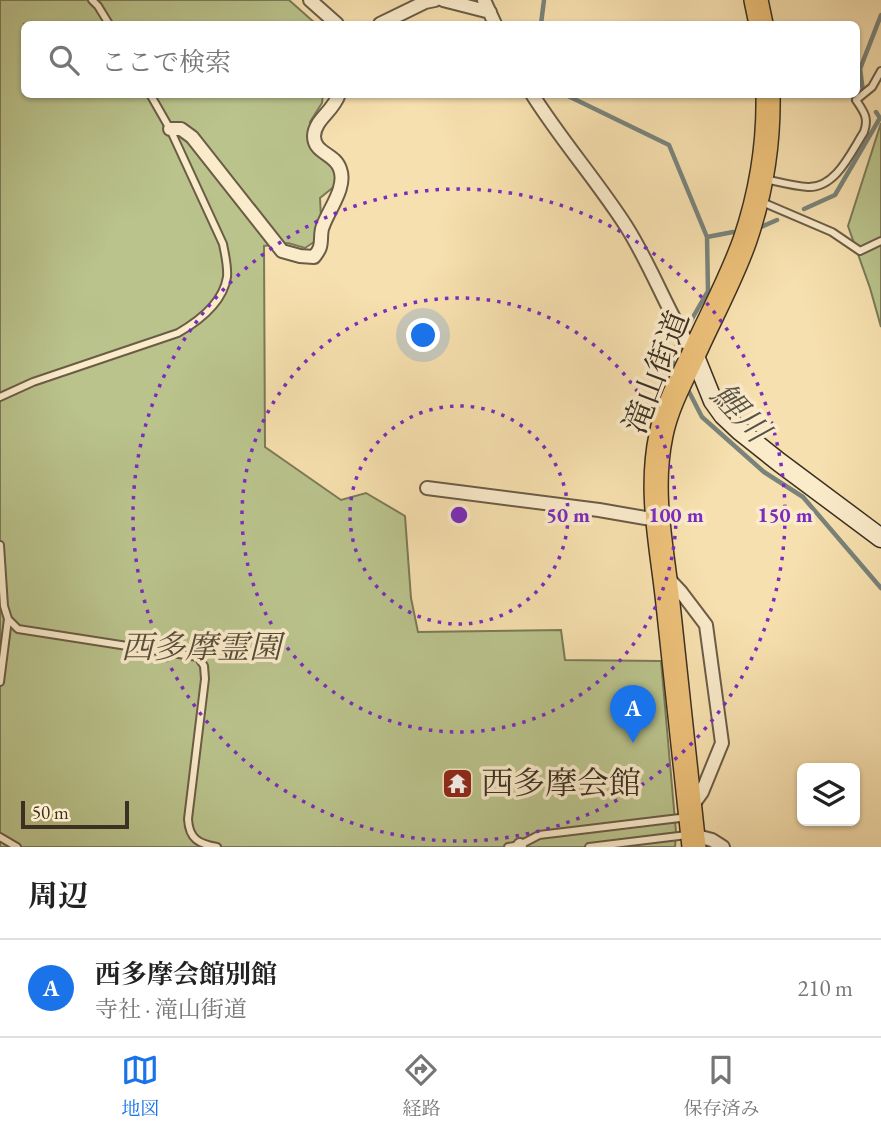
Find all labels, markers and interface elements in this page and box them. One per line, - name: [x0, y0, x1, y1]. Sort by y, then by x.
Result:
- search box: [21, 21, 860, 98]
- icon: search: [45, 41, 83, 79]
- text: ここで検索: [101, 45, 231, 79]
- street label: 滝山街道: [613, 305, 699, 439]
- your location: [406, 318, 440, 352]
- water label: 鯉川: [702, 374, 781, 453]
- text: 50 m: [546, 501, 590, 528]
- text: 100 m: [648, 501, 704, 528]
- text: 150 m: [757, 501, 813, 528]
- centre of rings: [447, 503, 471, 527]
- park label: 西多摩霊園: [121, 626, 286, 668]
- pin: A: [610, 685, 656, 743]
- place label: 西多摩会館: [481, 762, 641, 804]
- map controls: [797, 763, 860, 826]
- button: layers: [797, 763, 860, 826]
- temple icon: 西多摩会館: [441, 766, 475, 800]
- scale bar: [21, 798, 130, 830]
- text: 50 m: [32, 800, 69, 825]
- text: 周辺: [28, 876, 88, 915]
- text: 西多摩会館別館: [95, 957, 277, 991]
- text: A: [43, 973, 59, 1003]
- text: 210 m: [797, 973, 853, 1003]
- text: 寺社 · 滝山街道: [95, 994, 247, 1024]
- tab: 地図: [121, 1051, 160, 1121]
- tab: 経路: [402, 1051, 441, 1121]
- tab: 保存済み: [683, 1051, 760, 1121]

